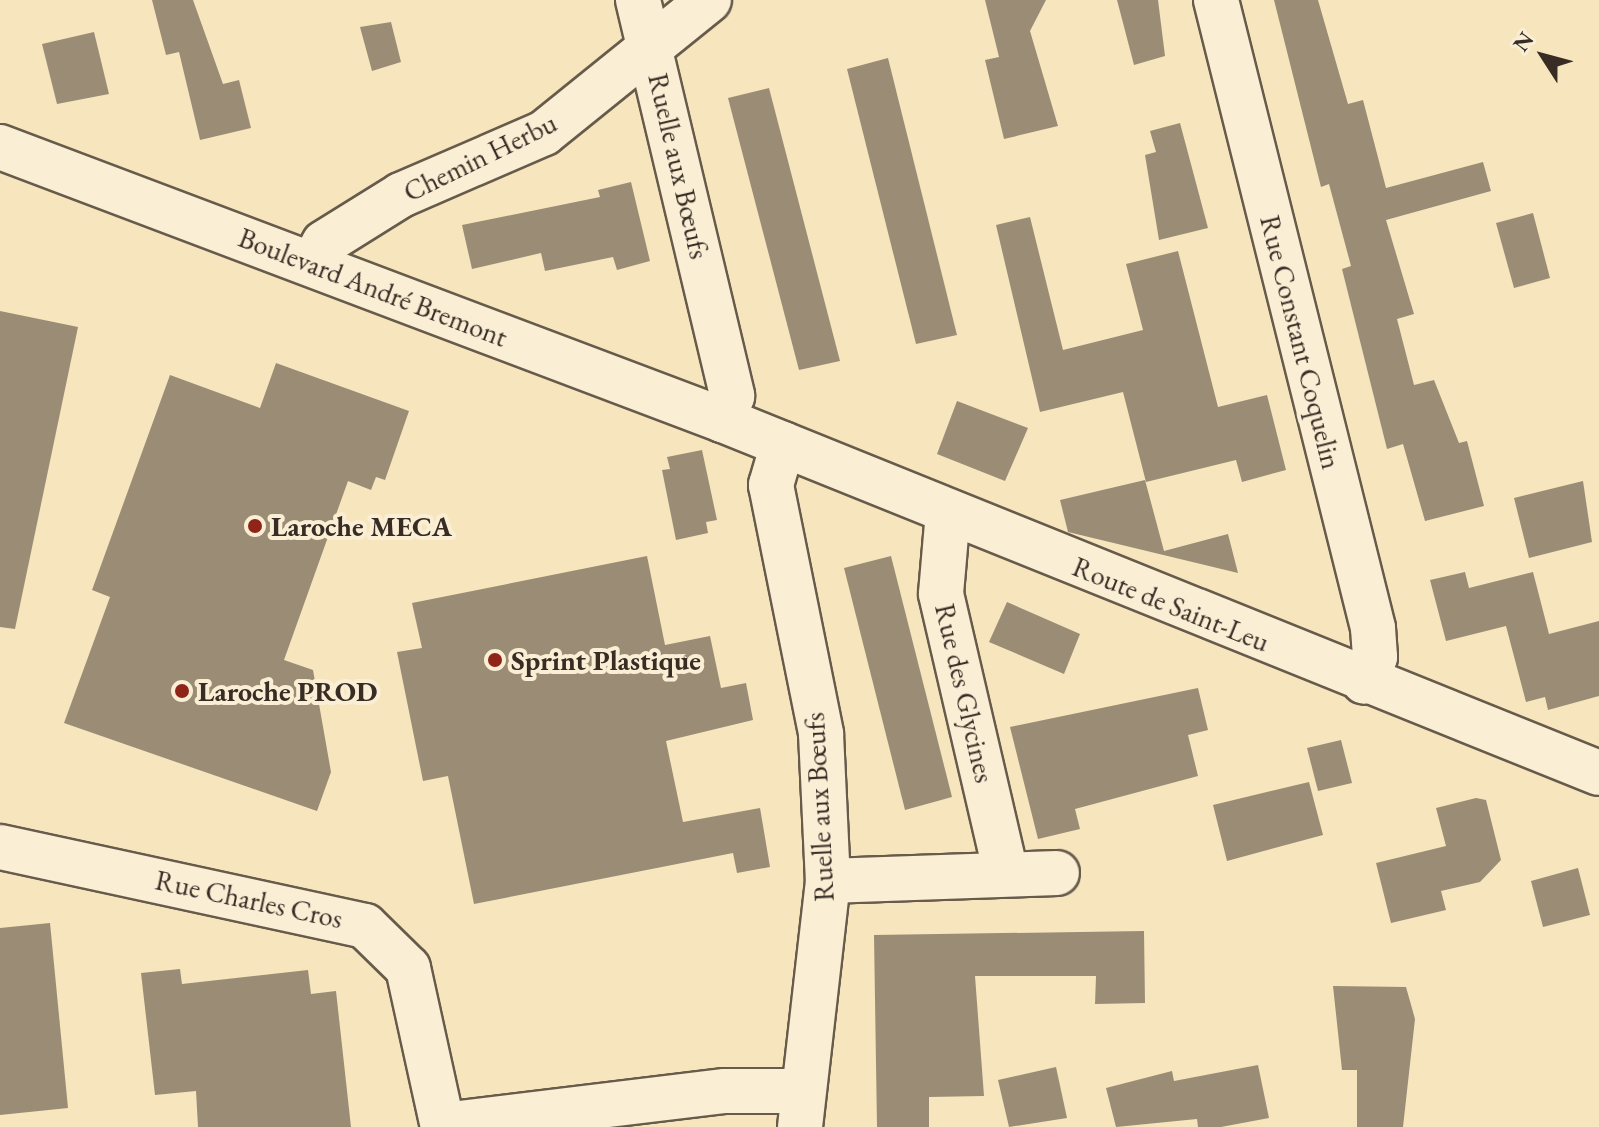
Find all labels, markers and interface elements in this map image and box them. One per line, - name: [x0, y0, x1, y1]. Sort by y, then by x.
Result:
- north arrow: [1503, 16, 1583, 96]
- text: N: [1506, 26, 1540, 57]
- street label: Ruelle aux Bœufs: [641, 70, 717, 262]
- street label: Chemin Herbu: [398, 105, 562, 209]
- street label: Rue Constant Coquelin: [1253, 212, 1349, 472]
- street label: Boulevard André Bremont: [234, 220, 512, 354]
- place label: Laroche MECA: [271, 509, 452, 543]
- marker: Laroche MECA: [246, 517, 264, 535]
- street label: Route de Saint-Leu: [1068, 549, 1274, 659]
- street label: Rue des Glycines: [928, 600, 1002, 786]
- place label: Sprint Plastique: [511, 643, 701, 677]
- marker: Sprint Plastique: [486, 651, 504, 669]
- place label: Laroche PROD: [198, 674, 377, 708]
- marker: Laroche PROD: [173, 682, 191, 700]
- street label: Ruelle aux Bœufs: [797, 711, 841, 903]
- street label: Rue Charles Cros: [152, 863, 346, 935]

